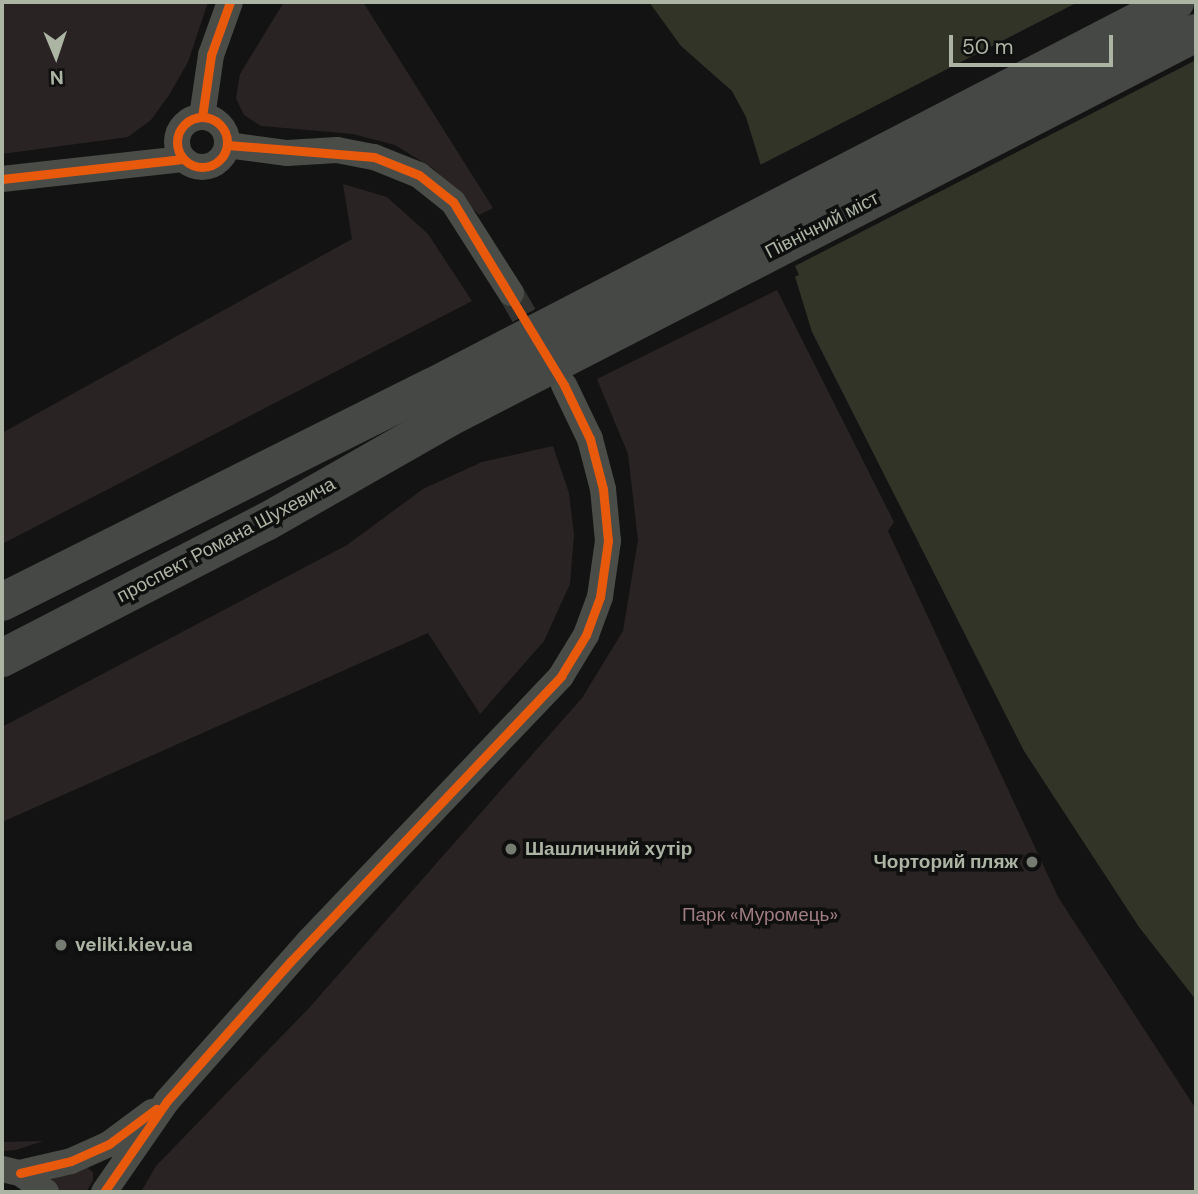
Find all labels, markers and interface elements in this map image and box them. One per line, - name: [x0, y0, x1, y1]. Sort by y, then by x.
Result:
- north arrow: [21, 21, 91, 91]
- scale bar: [953, 21, 1118, 65]
- text: 50 m: [962, 33, 1013, 61]
- text: N: [49, 65, 64, 90]
- street label: Північний міст: [761, 187, 883, 263]
- street label: проспект Романа Шухевича: [113, 473, 339, 607]
- place label: Шашличний хутір: [525, 838, 692, 860]
- marker: Шашличний хутір: [503, 841, 519, 857]
- place label: Чорторий пляж: [873, 851, 1018, 873]
- marker: Чорторий пляж: [1024, 854, 1040, 870]
- park label: Парк «Муромець»: [682, 904, 838, 926]
- place label: veliki.kiev.ua: [75, 934, 193, 956]
- marker: veliki.kiev.ua: [53, 937, 69, 953]

